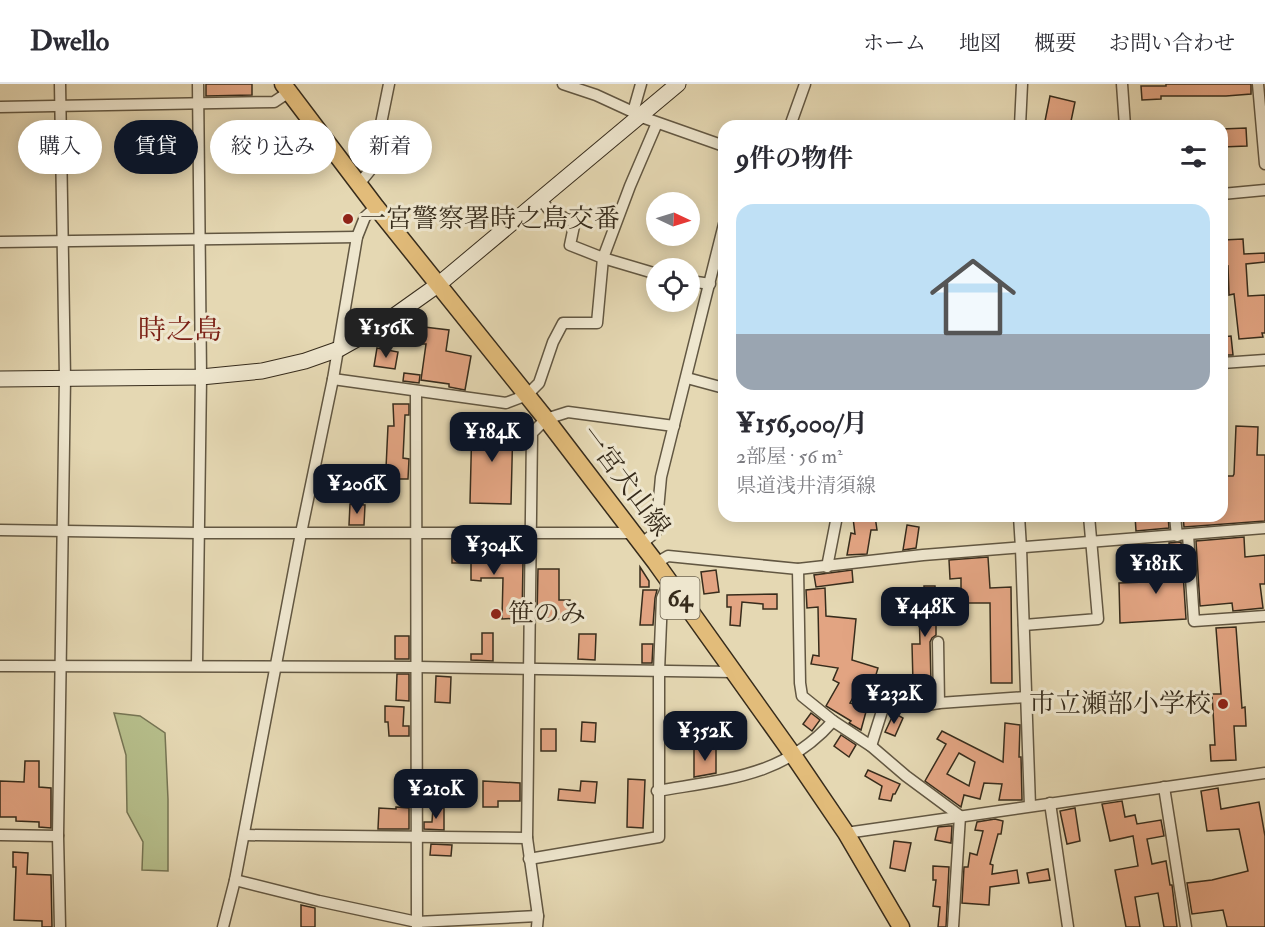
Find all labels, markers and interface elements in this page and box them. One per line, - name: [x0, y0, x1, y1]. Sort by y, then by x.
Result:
- text: Dwello: [30, 24, 109, 59]
- text: ホーム: [863, 30, 926, 57]
- text: 地図: [959, 30, 1001, 57]
- text: 概要: [1034, 30, 1076, 57]
- text: お問い合わせ: [1109, 30, 1235, 57]
- chip: 購入: [18, 120, 102, 174]
- chip: 賃貸: [114, 120, 198, 174]
- chip: 絞り込み: [210, 120, 336, 174]
- chip: 新着: [348, 120, 432, 174]
- icon: filters: [1177, 140, 1210, 173]
- text: 9件の物件: [736, 143, 853, 175]
- north arrow: [646, 192, 700, 246]
- map controls: [646, 192, 700, 312]
- place label: 一宮警察署時之島交番: [360, 203, 620, 235]
- marker: 一宮警察署時之島交番: [341, 212, 355, 226]
- icon: home: [919, 243, 1027, 351]
- button: locate: [646, 258, 700, 312]
- pin: ¥156K: [344, 308, 428, 359]
- district label: 時之島: [138, 313, 222, 348]
- text: ¥156K: [359, 315, 413, 340]
- text: ¥156,000/月: [736, 408, 868, 440]
- pin: ¥184K: [450, 412, 534, 463]
- text: ¥184K: [464, 419, 520, 444]
- street label: 一宮犬山線: [573, 419, 677, 543]
- text: 2部屋 · 56 m²: [736, 444, 843, 469]
- pin: ¥206K: [315, 464, 399, 515]
- text: ¥206K: [327, 471, 387, 496]
- text: 県道浅井清須線: [736, 473, 876, 498]
- pin: ¥304K: [452, 525, 536, 576]
- text: ¥304K: [465, 532, 523, 557]
- pin: ¥181K: [1114, 544, 1198, 595]
- text: ¥181K: [1130, 551, 1182, 576]
- road number: 64: [660, 577, 700, 619]
- pin: ¥448K: [883, 587, 967, 638]
- text: ¥448K: [895, 594, 955, 619]
- place label: 笹のみ: [508, 598, 586, 630]
- marker: 笹のみ: [489, 607, 503, 621]
- pin: ¥232K: [852, 674, 936, 725]
- text: ¥232K: [866, 681, 922, 706]
- place label: 市立瀬部小学校: [1029, 688, 1211, 720]
- marker: 市立瀬部小学校: [1216, 697, 1230, 711]
- pin: ¥352K: [663, 711, 747, 762]
- text: ¥352K: [677, 718, 733, 743]
- pin: ¥210K: [394, 769, 478, 820]
- text: ¥210K: [408, 776, 464, 801]

